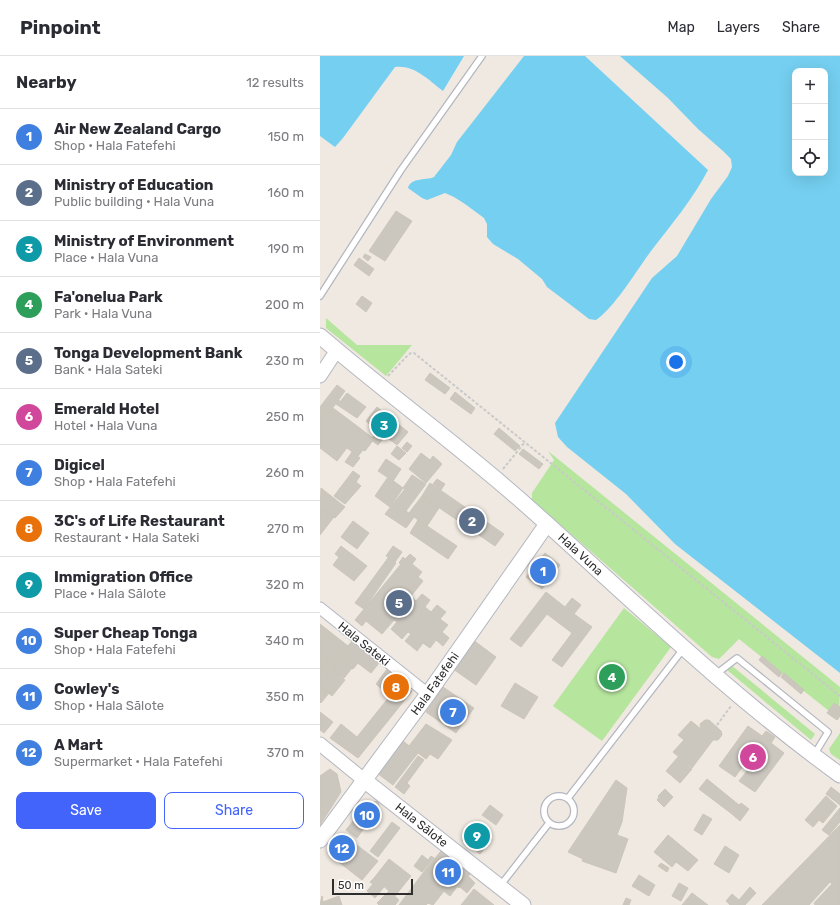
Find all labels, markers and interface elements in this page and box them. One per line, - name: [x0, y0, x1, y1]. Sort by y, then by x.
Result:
- text: Pinpoint: [20, 16, 101, 39]
- text: Map: [668, 19, 695, 36]
- text: Layers: [717, 19, 760, 36]
- text: Share: [782, 19, 820, 36]
- map controls: [792, 68, 828, 176]
- button: +: [792, 68, 828, 104]
- text: Nearby: [16, 72, 77, 92]
- text: 12 results: [246, 75, 304, 90]
- button: −: [792, 104, 828, 140]
- text: Air New Zealand Cargo: [54, 120, 221, 138]
- text: 1: [26, 129, 32, 144]
- text: 150 m: [268, 129, 304, 144]
- text: Shop · Hala Fatefehi: [54, 138, 176, 153]
- button: locate: [792, 140, 828, 176]
- text: Ministry of Education: [54, 176, 214, 194]
- text: 2: [25, 185, 33, 200]
- text: 160 m: [268, 185, 304, 200]
- text: Public building · Hala Vuna: [54, 194, 214, 209]
- text: Ministry of Environment: [54, 232, 234, 250]
- text: 3: [25, 241, 33, 256]
- text: 190 m: [268, 241, 304, 256]
- text: Place · Hala Vuna: [54, 250, 158, 265]
- text: Fa'onelua Park: [54, 288, 163, 306]
- text: 4: [25, 297, 33, 312]
- text: 200 m: [265, 297, 304, 312]
- text: Park · Hala Vuna: [54, 306, 152, 321]
- text: Tonga Development Bank: [54, 344, 243, 362]
- your location: [666, 352, 686, 372]
- text: 5: [25, 353, 33, 368]
- text: 230 m: [266, 353, 304, 368]
- text: Bank · Hala Sateki: [54, 362, 162, 377]
- text: Emerald Hotel: [54, 400, 159, 418]
- text: 6: [25, 409, 33, 424]
- text: 250 m: [266, 409, 304, 424]
- pin: 3: [371, 410, 397, 440]
- text: Hotel · Hala Vuna: [54, 418, 157, 433]
- text: Digicel: [54, 456, 105, 474]
- text: 7: [25, 465, 33, 480]
- text: 260 m: [266, 465, 304, 480]
- text: Shop · Hala Fatefehi: [54, 474, 176, 489]
- pin: 2: [459, 506, 485, 536]
- text: 3C's of Life Restaurant: [54, 512, 225, 530]
- text: 8: [25, 521, 33, 536]
- text: 270 m: [267, 521, 304, 536]
- text: Restaurant · Hala Sateki: [54, 530, 199, 545]
- street label: Hala Vuna: [555, 530, 606, 578]
- pin: 1: [530, 556, 556, 586]
- text: Immigration Office: [54, 568, 193, 586]
- text: 9: [25, 577, 33, 592]
- text: 320 m: [266, 577, 304, 592]
- text: Place · Hala Sālote: [54, 586, 166, 601]
- pin: 5: [386, 588, 412, 618]
- street label: Hala Sateki: [335, 619, 393, 669]
- text: Super Cheap Tonga: [54, 624, 197, 642]
- text: 10: [21, 633, 37, 648]
- text: 340 m: [265, 633, 304, 648]
- text: Shop · Hala Fatefehi: [54, 642, 176, 657]
- street label: Hala Fatefehi: [408, 650, 462, 718]
- pin: 4: [599, 662, 625, 692]
- pin: 8: [383, 672, 409, 702]
- text: Cowley's: [54, 680, 120, 698]
- text: 11: [23, 689, 35, 704]
- text: 350 m: [265, 689, 304, 704]
- pin: 7: [440, 697, 466, 727]
- text: Shop · Hala Sālote: [54, 698, 164, 713]
- text: A Mart: [54, 736, 103, 754]
- pin: 6: [740, 742, 766, 772]
- text: 12: [22, 745, 36, 760]
- text: 370 m: [267, 745, 304, 760]
- text: Supermarket · Hala Fatefehi: [54, 754, 223, 769]
- button: Save: [16, 792, 156, 829]
- button: Share: [164, 792, 304, 829]
- pin: 10: [354, 800, 380, 830]
- street label: Hala Sālote: [392, 800, 451, 850]
- pin: 9: [464, 821, 490, 851]
- pin: 12: [329, 833, 355, 863]
- pin: 11: [435, 857, 461, 887]
- scale bar: [332, 877, 413, 896]
- text: 50 m: [338, 879, 364, 892]

